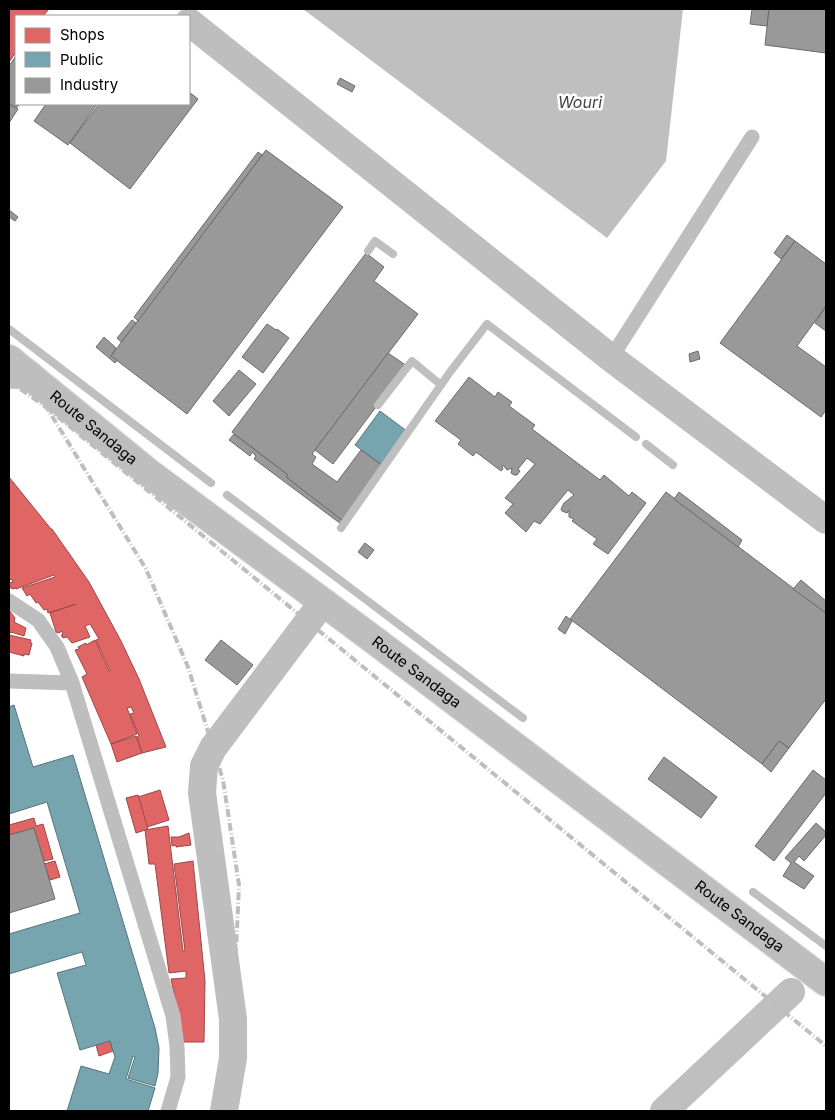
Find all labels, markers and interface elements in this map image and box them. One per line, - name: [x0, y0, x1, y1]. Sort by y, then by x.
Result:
- legend: [15, 15, 190, 105]
- text: Shops: [60, 25, 105, 44]
- text: Public: [60, 50, 103, 69]
- text: Industry: [60, 75, 119, 94]
- water label: Wouri: [558, 92, 603, 112]
- street label: Route Sandaga: [46, 386, 141, 469]
- street label: Route Sandaga: [368, 632, 465, 712]
- street label: Route Sandaga: [691, 876, 788, 956]

